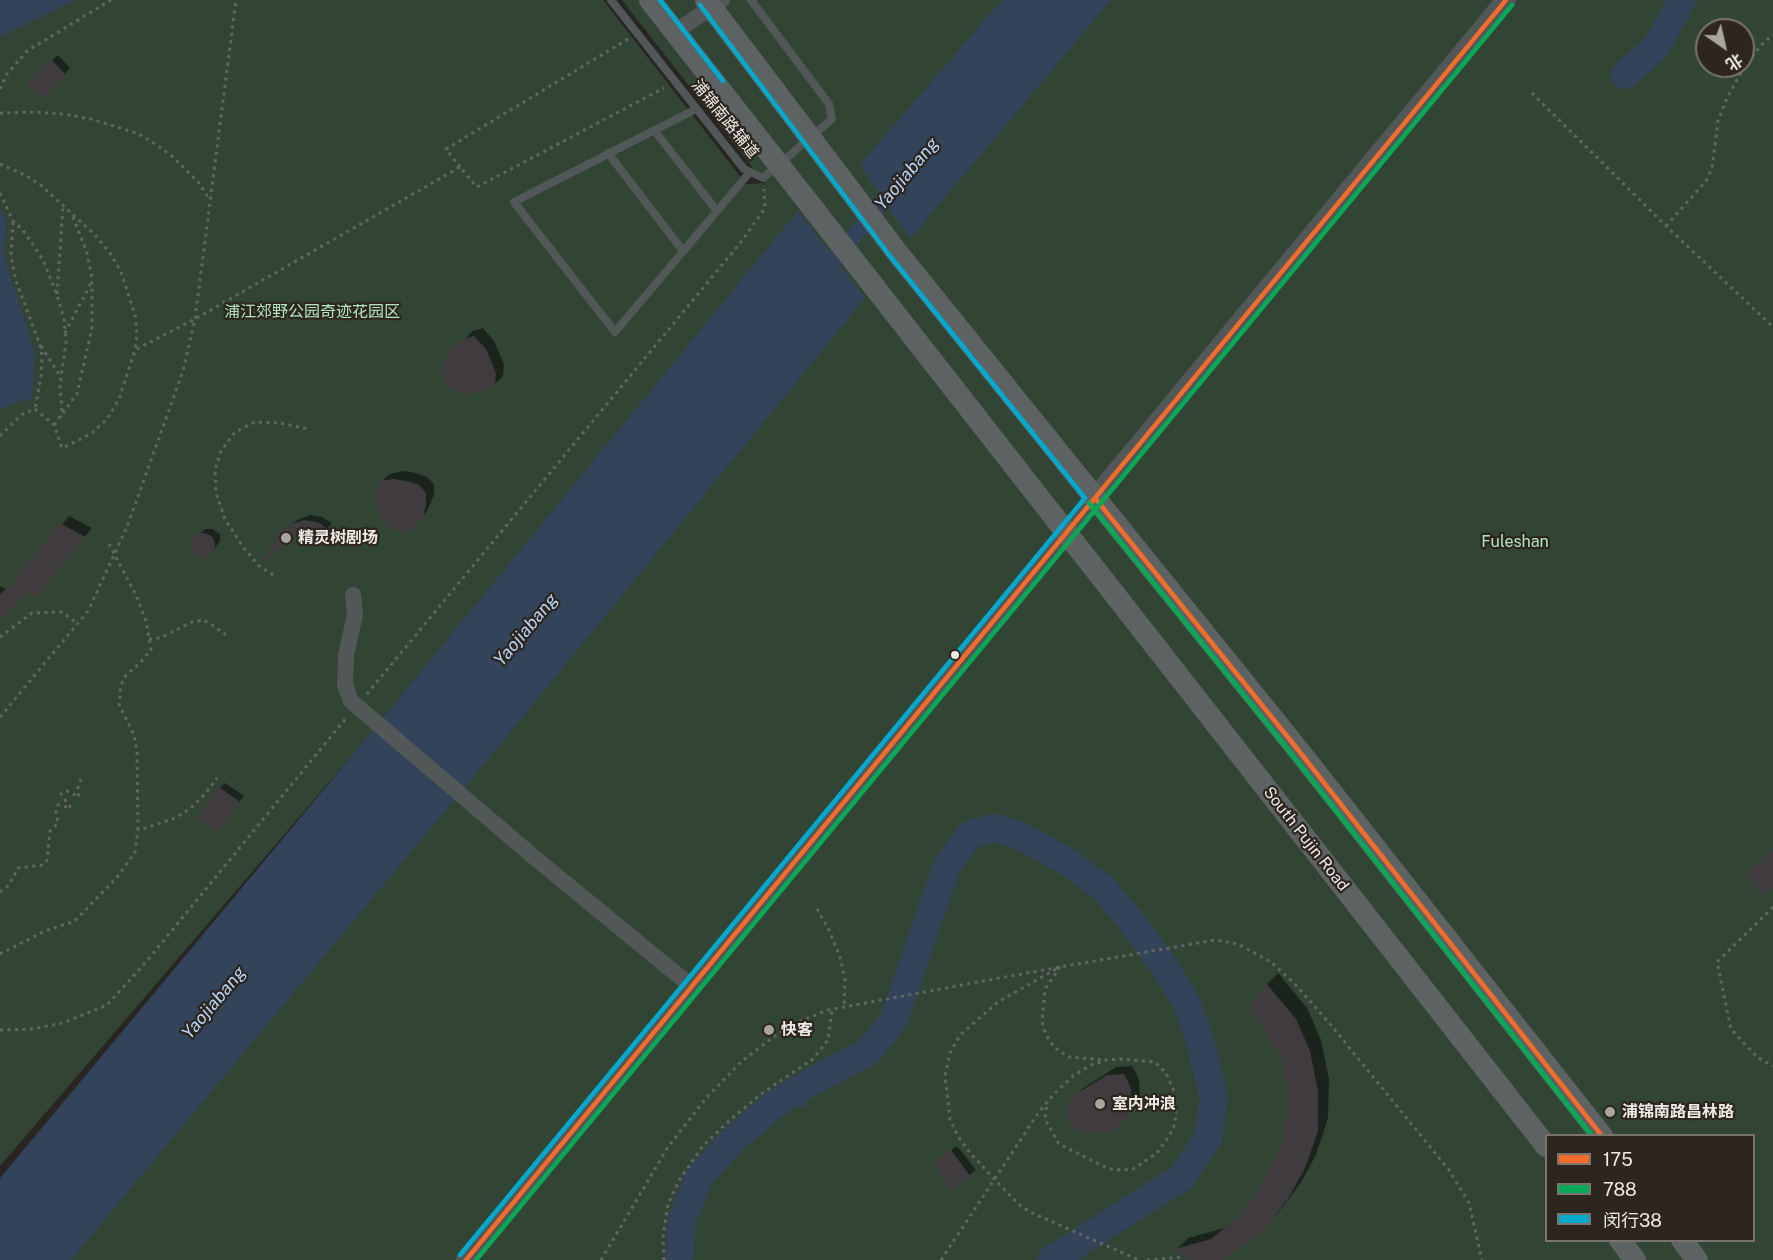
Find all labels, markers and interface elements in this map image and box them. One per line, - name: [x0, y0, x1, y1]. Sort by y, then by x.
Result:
- north arrow: [1695, 18, 1755, 78]
- text: 北: [1722, 49, 1746, 74]
- street label: 浦锦南路辅道: [687, 76, 763, 162]
- water label: Yaojiabang: [870, 133, 944, 215]
- park label: 浦江郊野公园奇迹花园区: [224, 302, 400, 322]
- place label: 精灵树剧场: [298, 528, 378, 548]
- marker: 精灵树剧场: [279, 531, 293, 545]
- park label: Fuleshan: [1481, 532, 1549, 552]
- water label: Yaojiabang: [489, 589, 563, 671]
- unlabelled marker: [949, 649, 961, 661]
- street label: South Pujin Road: [1259, 783, 1353, 895]
- water label: Yaojiabang: [177, 962, 251, 1044]
- place label: 快客: [781, 1020, 813, 1040]
- marker: 快客: [762, 1023, 776, 1037]
- place label: 室内冲浪: [1112, 1094, 1176, 1114]
- marker: 室内冲浪: [1093, 1097, 1107, 1111]
- place label: 浦锦南路昌林路: [1622, 1102, 1734, 1122]
- marker: 浦锦南路昌林路: [1603, 1105, 1617, 1119]
- legend: [1545, 1134, 1755, 1242]
- text: 175: [1603, 1149, 1633, 1170]
- text: 788: [1603, 1179, 1637, 1200]
- text: 闵行38: [1603, 1210, 1662, 1231]

